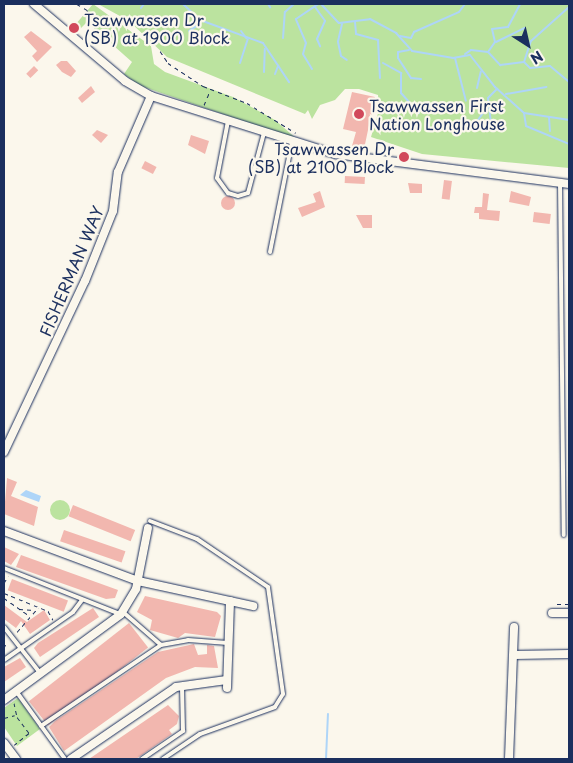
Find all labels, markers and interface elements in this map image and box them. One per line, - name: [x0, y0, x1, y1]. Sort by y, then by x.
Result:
- place label: Tsawwassen Dr (SB) at 1900 Block: [84, 9, 230, 47]
- north arrow: [503, 20, 553, 70]
- marker: Tsawwassen Dr (SB) at 1900 Block: [68, 22, 80, 34]
- text: N: [526, 46, 547, 69]
- place label: Tsawwassen First Nation Longhouse: [369, 95, 506, 133]
- marker: Tsawwassen First Nation Longhouse: [353, 108, 365, 120]
- place label: Tsawwassen Dr (SB) at 2100 Block: [245, 138, 394, 176]
- marker: Tsawwassen Dr (SB) at 2100 Block: [398, 151, 410, 163]
- street label: FISHERMAN WAY: [35, 203, 107, 339]

